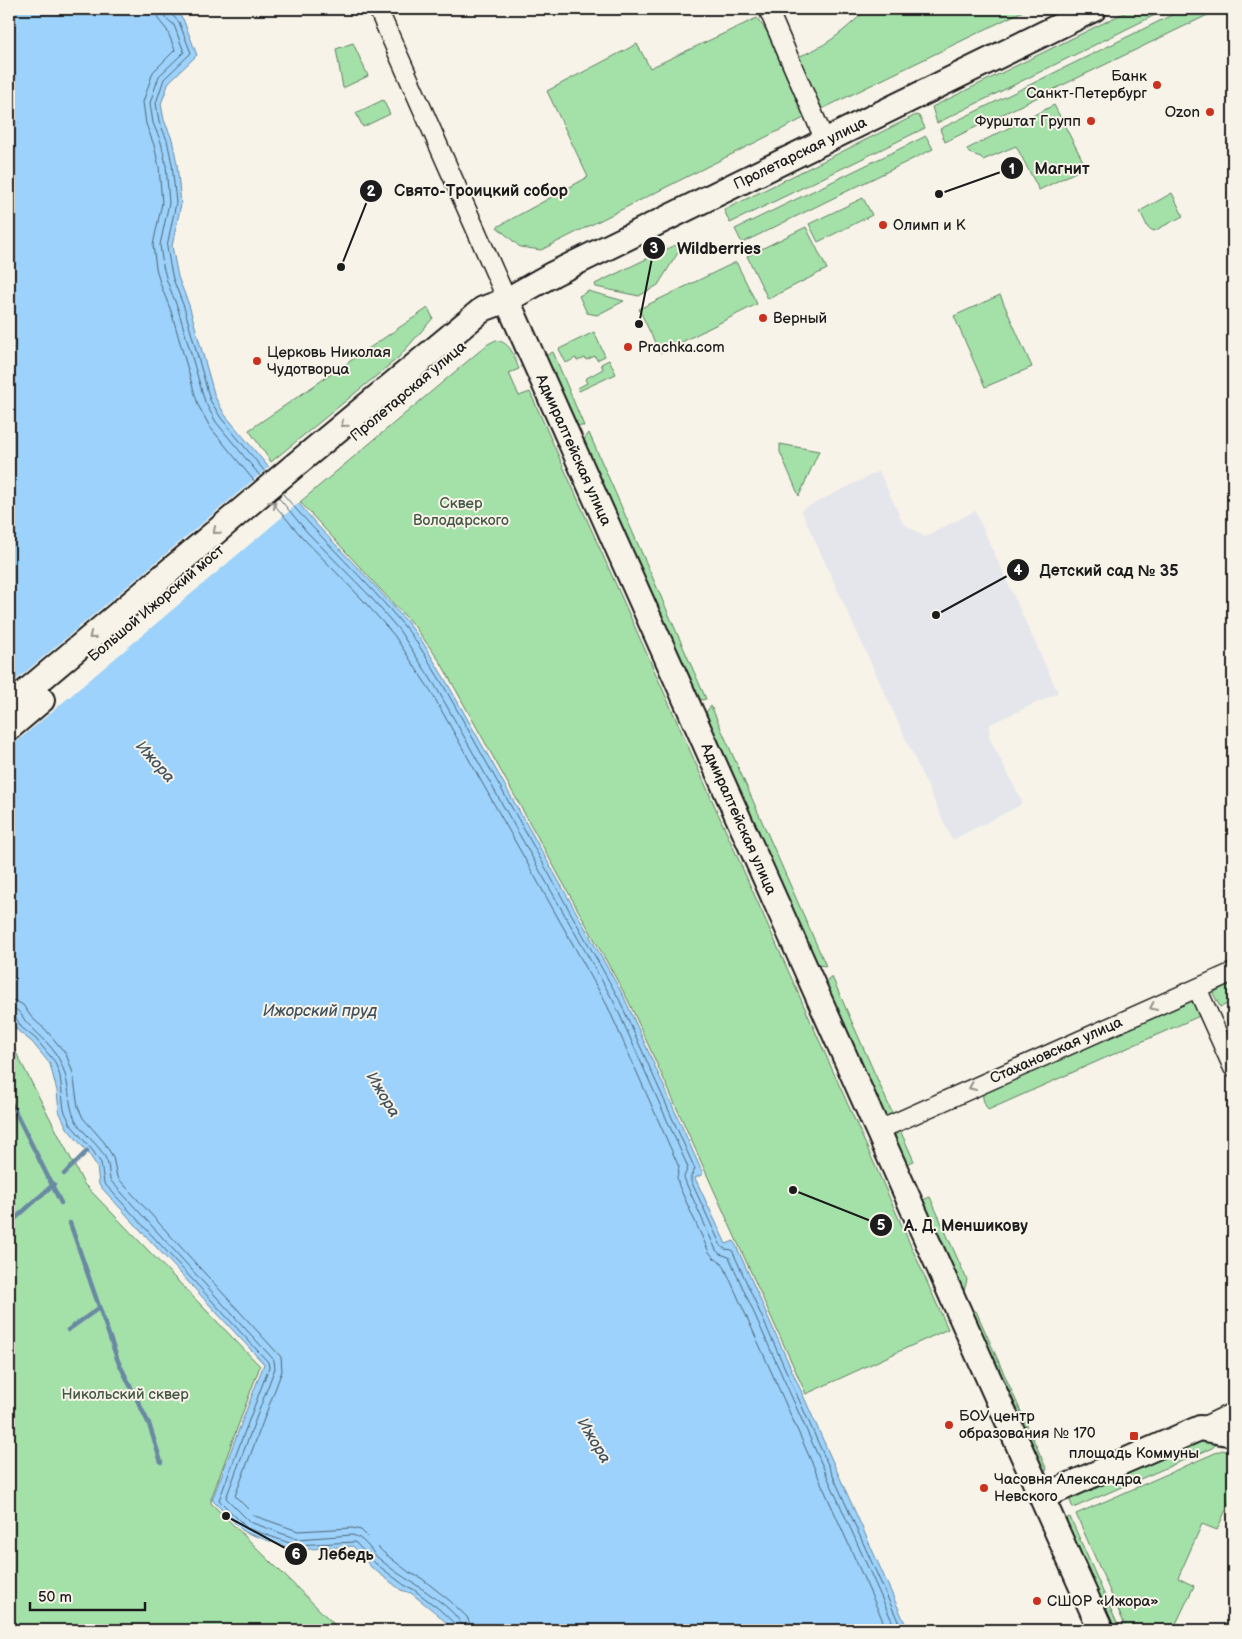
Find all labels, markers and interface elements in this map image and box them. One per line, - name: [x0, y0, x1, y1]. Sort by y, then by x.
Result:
- place label: Банк Санкт-Петербург: [1026, 67, 1147, 103]
- marker: Банк Санкт-Петербург: [1151, 79, 1163, 91]
- place label: Ozon: [1165, 103, 1200, 122]
- marker: Ozon: [1204, 106, 1216, 118]
- place label: Фурштат Групп: [975, 112, 1081, 131]
- street label: Пролетарская улица: [730, 113, 870, 194]
- marker: Фурштат Групп: [1085, 115, 1097, 127]
- callout: Магнит: [1000, 153, 1100, 184]
- text: 1: [1009, 160, 1015, 179]
- text: Магнит: [1035, 160, 1090, 179]
- callout: Свято-Троицкий собор: [359, 175, 578, 206]
- text: 2: [367, 182, 376, 201]
- text: Свято-Троицкий собор: [394, 182, 568, 201]
- place label: Олимп и К: [893, 216, 966, 235]
- marker: Олимп и К: [877, 219, 889, 231]
- callout: Wildberries: [642, 233, 771, 264]
- text: 3: [650, 239, 659, 258]
- text: Wildberries: [677, 240, 761, 259]
- place label: Верный: [773, 309, 827, 328]
- marker: Верный: [757, 312, 769, 324]
- street label: Пролетарская улица: [346, 337, 470, 446]
- place label: Prachka.com: [638, 338, 725, 357]
- marker: Prachka.com: [622, 341, 634, 353]
- place label: Церковь Николая Чудотворца: [267, 343, 391, 379]
- marker: Церковь Николая Чудотворца: [251, 355, 263, 367]
- street label: Адмиралтейская улица: [531, 370, 616, 529]
- one-way arrow: [340, 419, 349, 428]
- park label: Сквер Володарского: [413, 494, 509, 530]
- one-way arrow: [268, 501, 277, 510]
- one-way arrow: [213, 525, 222, 534]
- street label: Большой Ижорский мост: [84, 541, 228, 666]
- callout: Детский сад № 35: [1005, 555, 1189, 586]
- text: 4: [1014, 561, 1023, 580]
- text: Детский сад № 35: [1040, 562, 1178, 581]
- one-way arrow: [89, 630, 98, 639]
- water label: Ижора: [131, 737, 179, 787]
- street label: Адмиралтейская улица: [696, 739, 781, 898]
- one-way arrow: [1149, 1001, 1158, 1012]
- water label: Ижорский пруд: [263, 1002, 378, 1021]
- street label: Стахановская улица: [987, 1013, 1126, 1088]
- water label: Ижора: [362, 1069, 404, 1121]
- one-way arrow: [968, 1081, 977, 1092]
- callout: А. Д. Меншикову: [869, 1210, 1038, 1241]
- text: 5: [877, 1216, 886, 1235]
- text: А. Д. Меншикову: [903, 1217, 1028, 1236]
- park label: Никольский сквер: [61, 1385, 189, 1404]
- place label: БОУ центр образования № 170: [959, 1407, 1096, 1443]
- water label: Ижора: [573, 1415, 615, 1467]
- marker: БОУ центр образования № 170: [943, 1419, 955, 1431]
- marker: площадь Коммуны: [1128, 1430, 1140, 1442]
- place label: площадь Коммуны: [1069, 1444, 1199, 1463]
- place label: Часовня Александра Невского: [994, 1470, 1142, 1506]
- marker: Часовня Александра Невского: [978, 1482, 990, 1494]
- callout: Лебедь: [283, 1539, 384, 1570]
- text: 6: [291, 1545, 301, 1564]
- text: Лебедь: [317, 1546, 374, 1565]
- scale bar: [30, 1579, 145, 1611]
- text: 50 m: [38, 1588, 72, 1607]
- place label: СШОР «Ижора»: [1047, 1592, 1159, 1611]
- marker: СШОР «Ижора»: [1031, 1595, 1043, 1607]

